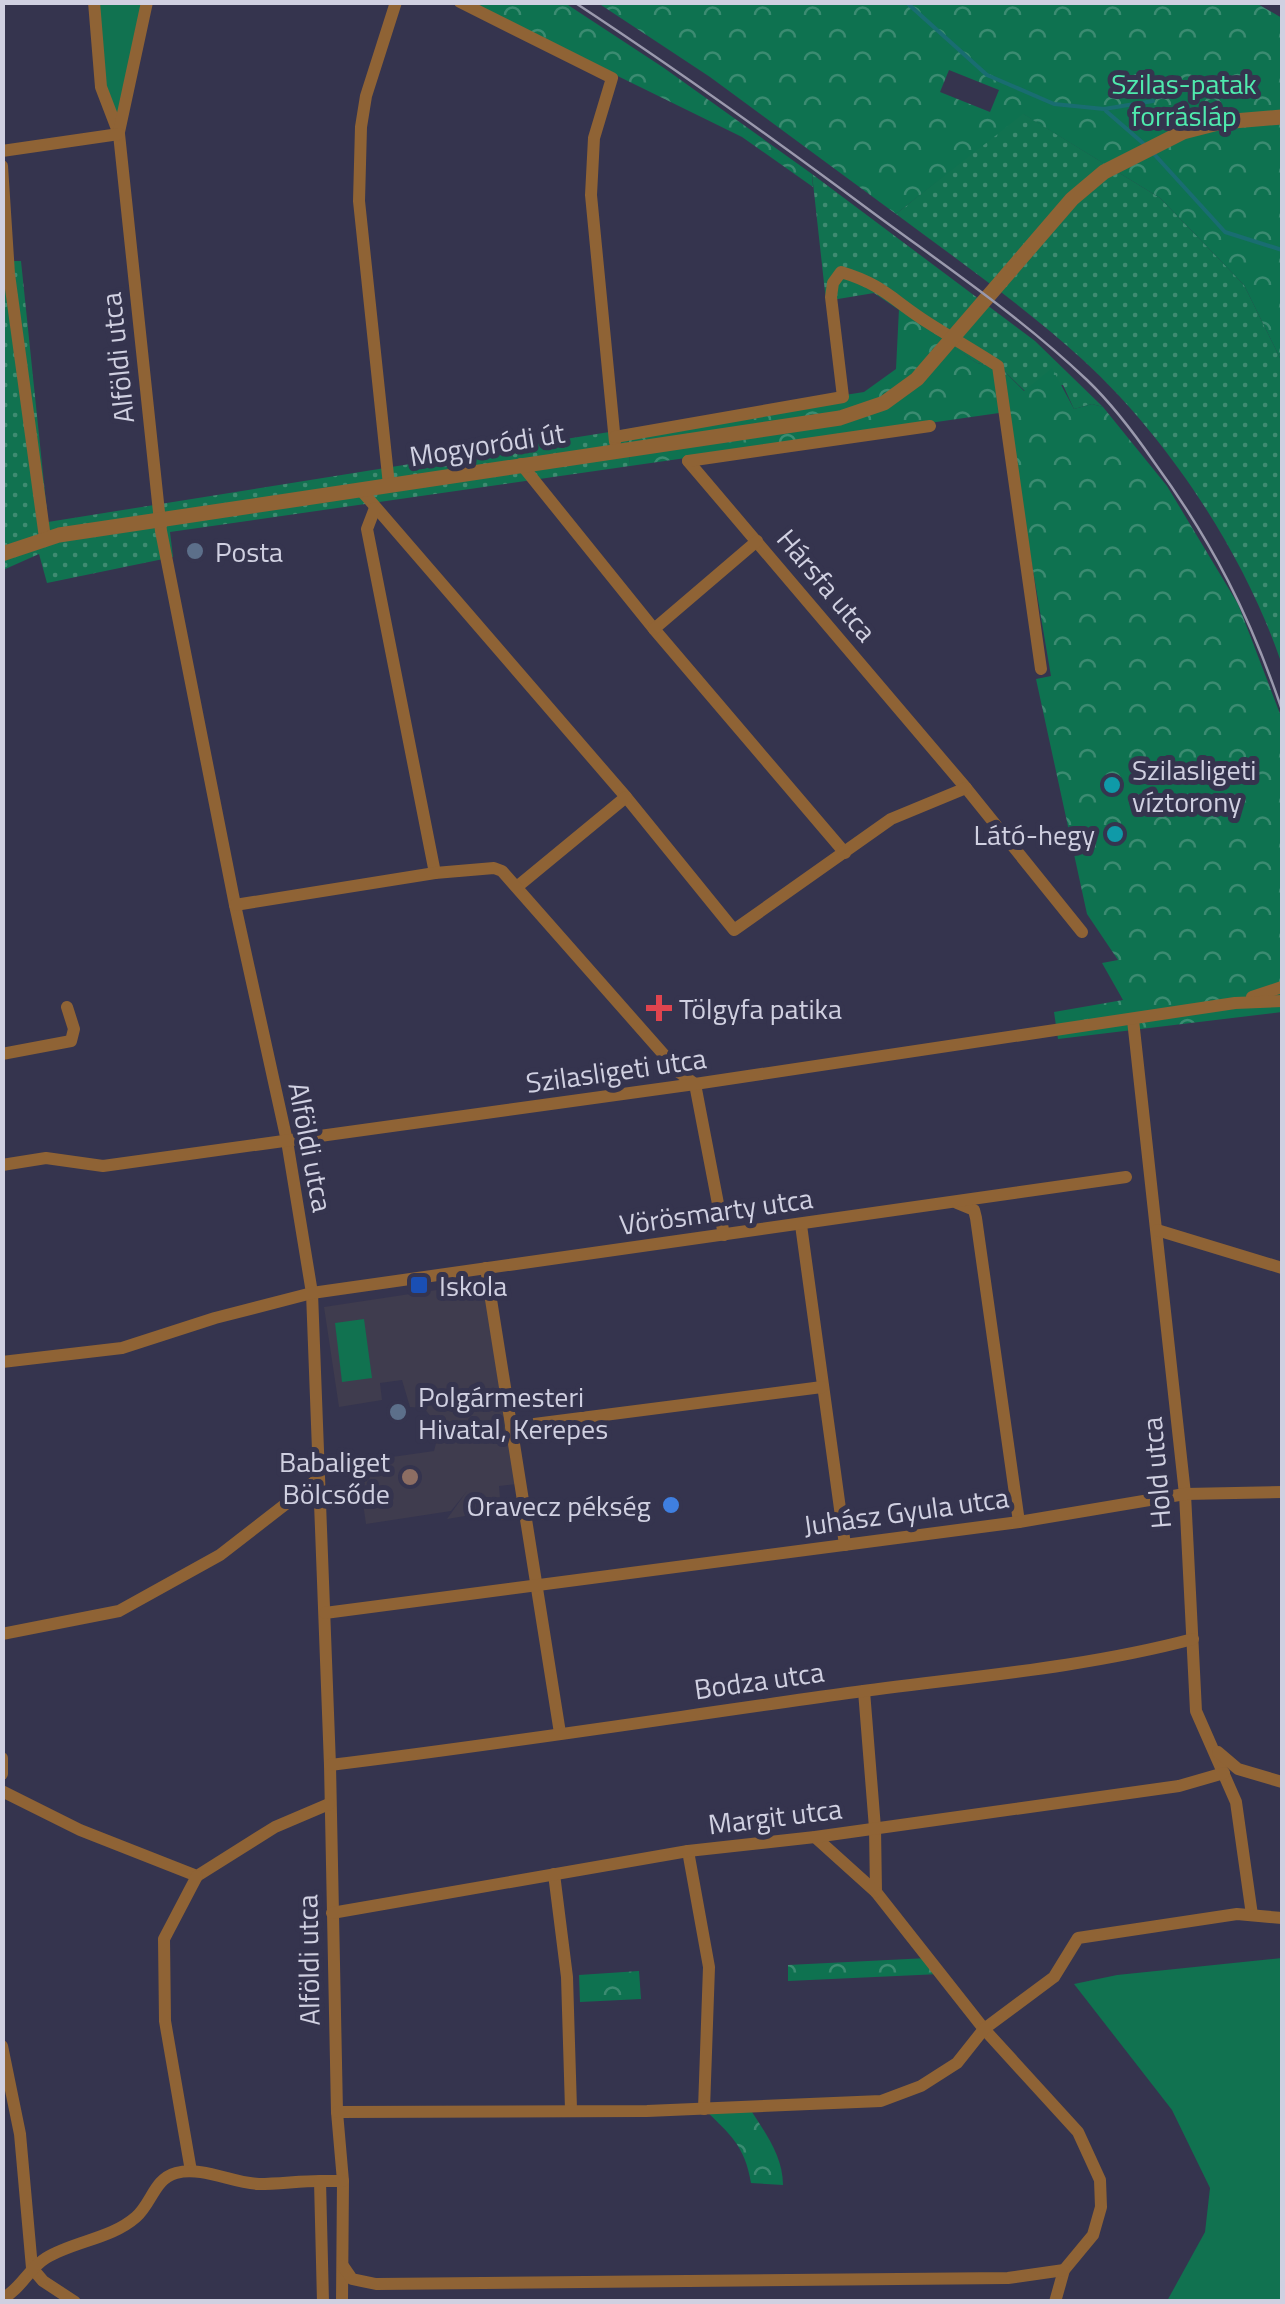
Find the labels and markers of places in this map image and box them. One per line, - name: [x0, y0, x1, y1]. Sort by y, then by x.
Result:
- place label: Posta: [215, 530, 283, 573]
- marker: Posta: [184, 540, 206, 562]
- place label: Szilasligeti víztorony: [1132, 748, 1257, 823]
- marker: Szilasligeti víztorony: [1101, 774, 1123, 796]
- place label: Látó-hegy: [974, 813, 1095, 856]
- marker: Látó-hegy: [1104, 823, 1126, 845]
- place label: Tölgyfa patika: [679, 987, 842, 1030]
- marker: Tölgyfa patika: [648, 997, 670, 1019]
- place label: Iskola: [439, 1264, 507, 1307]
- marker: Iskola: [408, 1274, 430, 1296]
- place label: Polgármesteri Hivatal, Kerepes: [418, 1375, 608, 1450]
- marker: Polgármesteri Hivatal, Kerepes: [387, 1401, 409, 1423]
- place label: Babaliget Bölcsőde: [279, 1440, 390, 1515]
- marker: Babaliget Bölcsőde: [399, 1466, 421, 1488]
- place label: Oravecz pékség: [467, 1484, 651, 1527]
- marker: Oravecz pékség: [660, 1494, 682, 1516]

